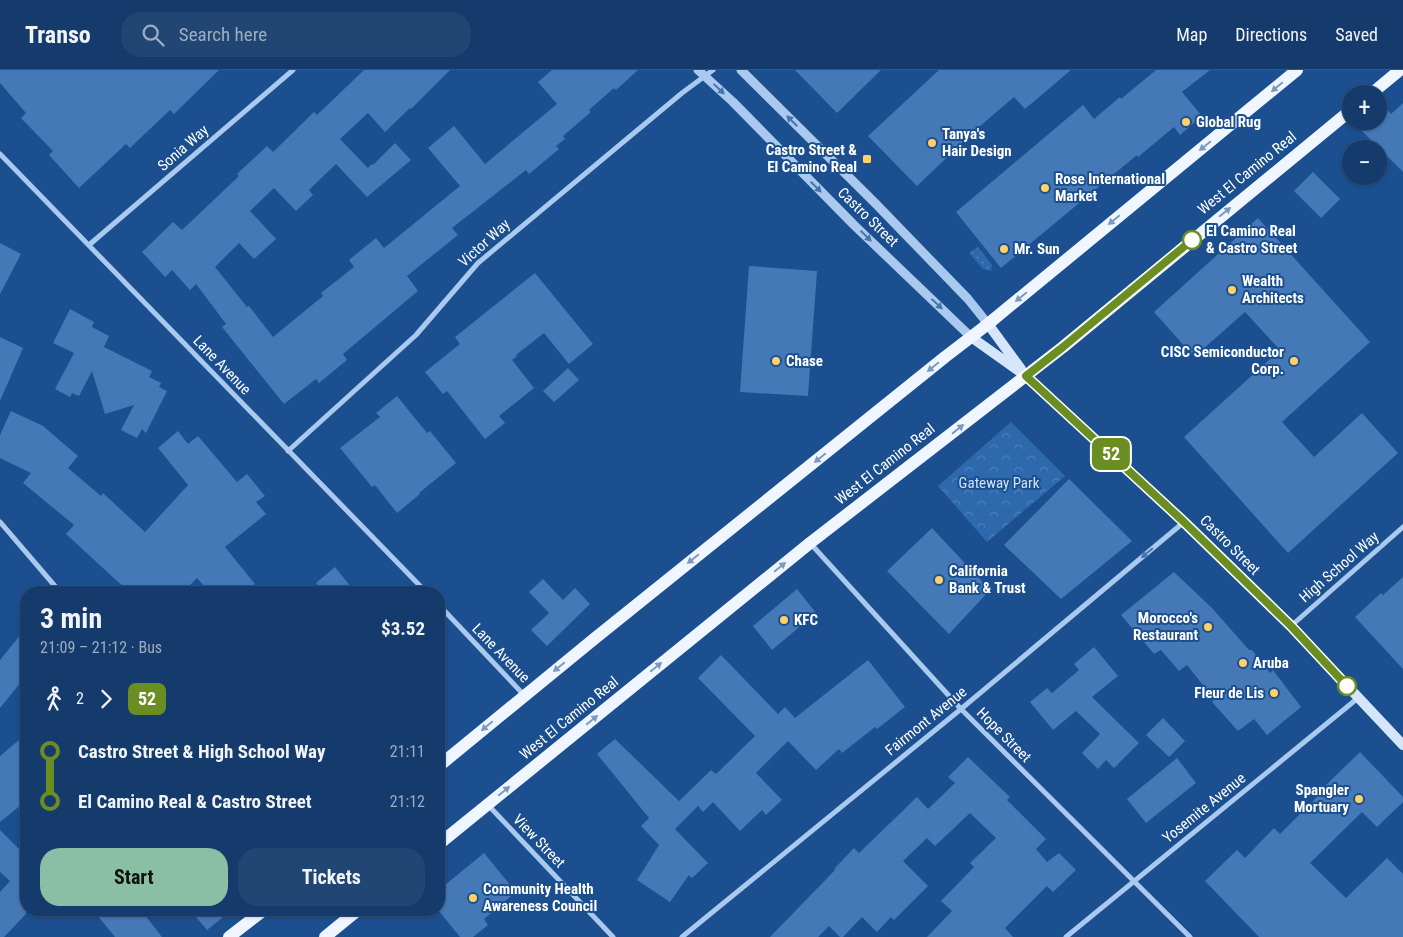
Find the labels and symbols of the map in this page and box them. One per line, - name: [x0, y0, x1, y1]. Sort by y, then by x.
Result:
- one-way arrow: [1271, 81, 1283, 92]
- one-way arrow: [712, 83, 724, 95]
- place label: Global Rug: [1196, 113, 1261, 131]
- one-way arrow: [786, 115, 798, 127]
- marker: Global Rug: [1180, 116, 1192, 128]
- street label: Sonia Way: [154, 121, 212, 175]
- place label: Tanya's Hair Design: [942, 125, 1012, 160]
- street label: West El Camino Real: [1194, 128, 1300, 218]
- marker: Tanya's Hair Design: [926, 137, 938, 149]
- one-way arrow: [1199, 140, 1212, 151]
- place label: Castro Street & El Camino Real: [766, 141, 857, 176]
- marker: Castro Street & El Camino Real: [861, 153, 873, 165]
- place label: Rose International Market: [1055, 170, 1165, 205]
- one-way arrow: [810, 181, 822, 193]
- marker: Rose International Market: [1039, 182, 1051, 194]
- street label: Castro Street: [834, 184, 902, 250]
- one-way arrow: [1219, 207, 1232, 218]
- one-way arrow: [1107, 214, 1120, 225]
- street label: Victor Way: [455, 215, 513, 271]
- place label: El Camino Real & Castro Street: [1206, 222, 1298, 257]
- one-way arrow: [860, 230, 872, 242]
- marker: El Camino Real & Castro Street: [1182, 230, 1202, 250]
- place label: Mr. Sun: [1014, 240, 1060, 258]
- marker: Mr. Sun: [998, 243, 1010, 255]
- place label: Wealth Architects: [1242, 272, 1304, 307]
- marker: Wealth Architects: [1226, 284, 1238, 296]
- one-way arrow: [1015, 291, 1028, 302]
- one-way arrow: [931, 298, 943, 310]
- street label: Lane Avenue: [189, 332, 255, 398]
- place label: CISC Semiconductor Corp.: [1161, 343, 1284, 378]
- place label: Chase: [786, 352, 823, 370]
- marker: Chase: [770, 355, 782, 367]
- marker: CISC Semiconductor Corp.: [1288, 355, 1300, 367]
- one-way arrow: [927, 361, 940, 372]
- street label: West El Camino Real: [832, 419, 938, 509]
- one-way arrow: [951, 424, 964, 434]
- line badge: 52: [1088, 438, 1134, 470]
- one-way arrow: [814, 452, 827, 463]
- park label: Gateway Park: [959, 474, 1040, 492]
- street label: Castro Street: [1196, 511, 1264, 579]
- street label: High School Way: [1296, 528, 1382, 606]
- one-way arrow: [1140, 547, 1153, 558]
- one-way arrow: [687, 554, 700, 565]
- one-way arrow: [773, 562, 786, 573]
- place label: California Bank & Trust: [949, 562, 1026, 597]
- marker: California Bank & Trust: [933, 574, 945, 586]
- place label: Morocco's Restaurant: [1133, 609, 1198, 644]
- place label: KFC: [794, 611, 818, 629]
- marker: KFC: [778, 614, 790, 626]
- street label: Lane Avenue: [468, 620, 534, 686]
- marker: Morocco's Restaurant: [1202, 621, 1214, 633]
- place label: Aruba: [1253, 654, 1289, 672]
- marker: Aruba: [1237, 657, 1249, 669]
- one-way arrow: [553, 662, 566, 673]
- one-way arrow: [650, 662, 663, 673]
- street label: West El Camino Real: [516, 673, 622, 763]
- unlabelled marker: [1337, 676, 1357, 696]
- street label: Fairmont Avenue: [882, 683, 970, 759]
- place label: Fleur de Lis: [1194, 684, 1264, 702]
- marker: Fleur de Lis: [1268, 687, 1280, 699]
- street label: Hope Street: [973, 704, 1035, 766]
- one-way arrow: [586, 714, 599, 725]
- one-way arrow: [481, 721, 494, 732]
- street label: Yosemite Avenue: [1159, 769, 1249, 847]
- place label: Spangler Mortuary: [1294, 781, 1349, 816]
- one-way arrow: [497, 786, 510, 797]
- marker: Spangler Mortuary: [1353, 793, 1365, 805]
- street label: View Street: [509, 811, 569, 871]
- place label: Community Health Awareness Council: [483, 880, 597, 915]
- marker: Community Health Awareness Council: [467, 892, 479, 904]

